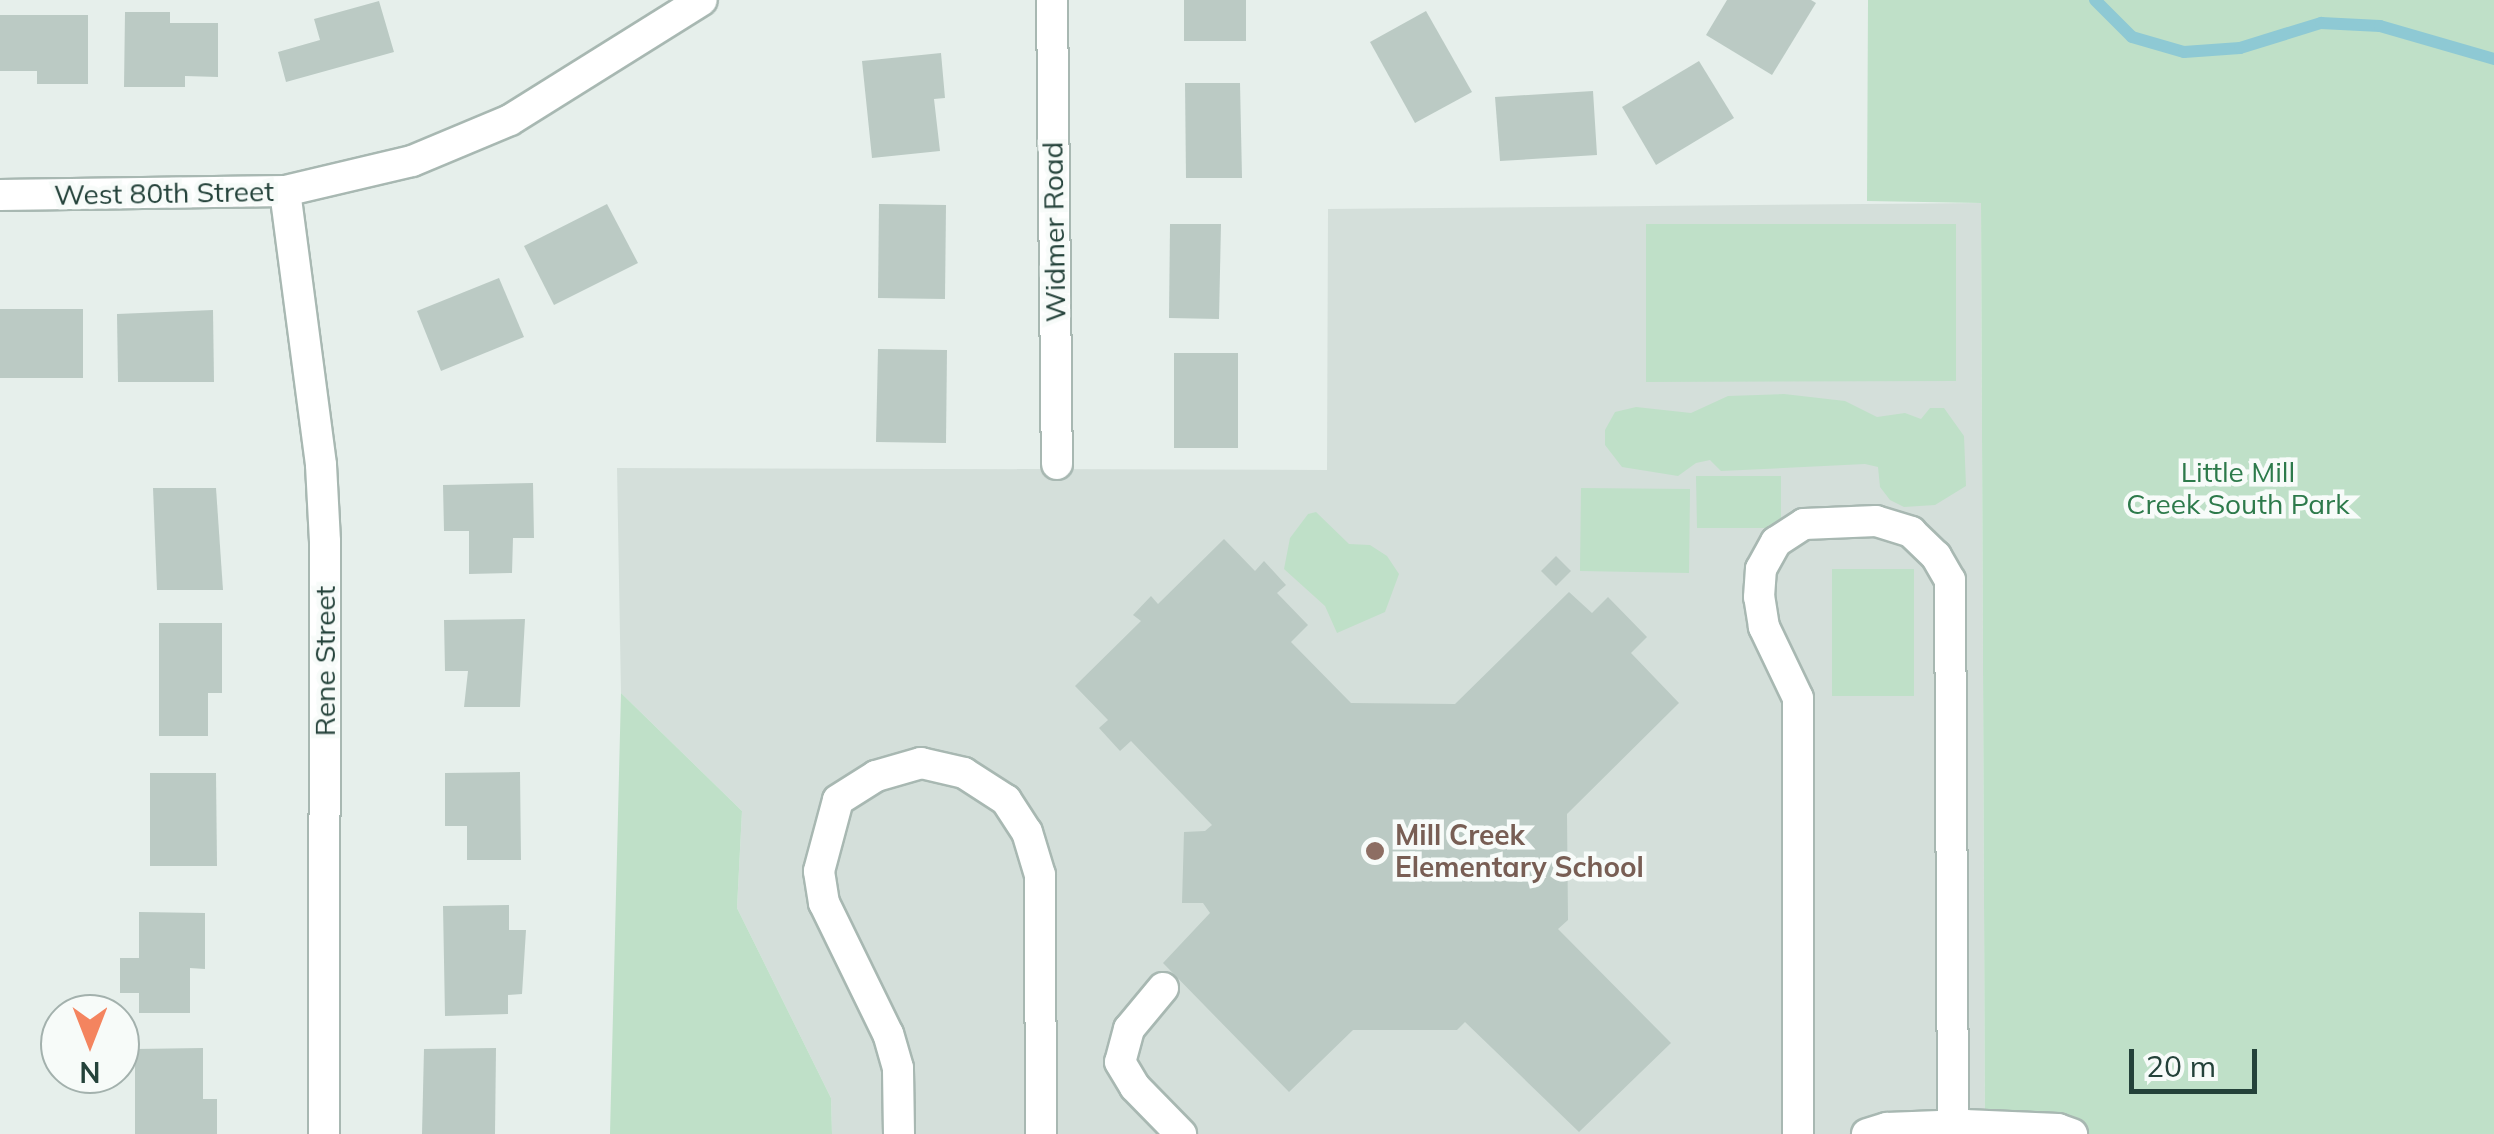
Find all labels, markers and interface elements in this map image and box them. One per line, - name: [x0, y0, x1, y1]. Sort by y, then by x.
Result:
- street label: Widmer Road: [1036, 141, 1072, 323]
- street label: West 80th Street: [54, 174, 274, 212]
- park label: Little Mill Creek South Park: [2126, 455, 2350, 521]
- street label: Rene Street: [308, 586, 342, 736]
- place label: Mill Creek Elementary School: [1395, 818, 1644, 884]
- marker: Mill Creek Elementary School: [1364, 840, 1386, 862]
- north arrow: [40, 994, 140, 1094]
- scale bar: [2134, 1029, 2262, 1091]
- text: 20 m: [2146, 1047, 2216, 1085]
- text: N: [79, 1055, 101, 1090]

